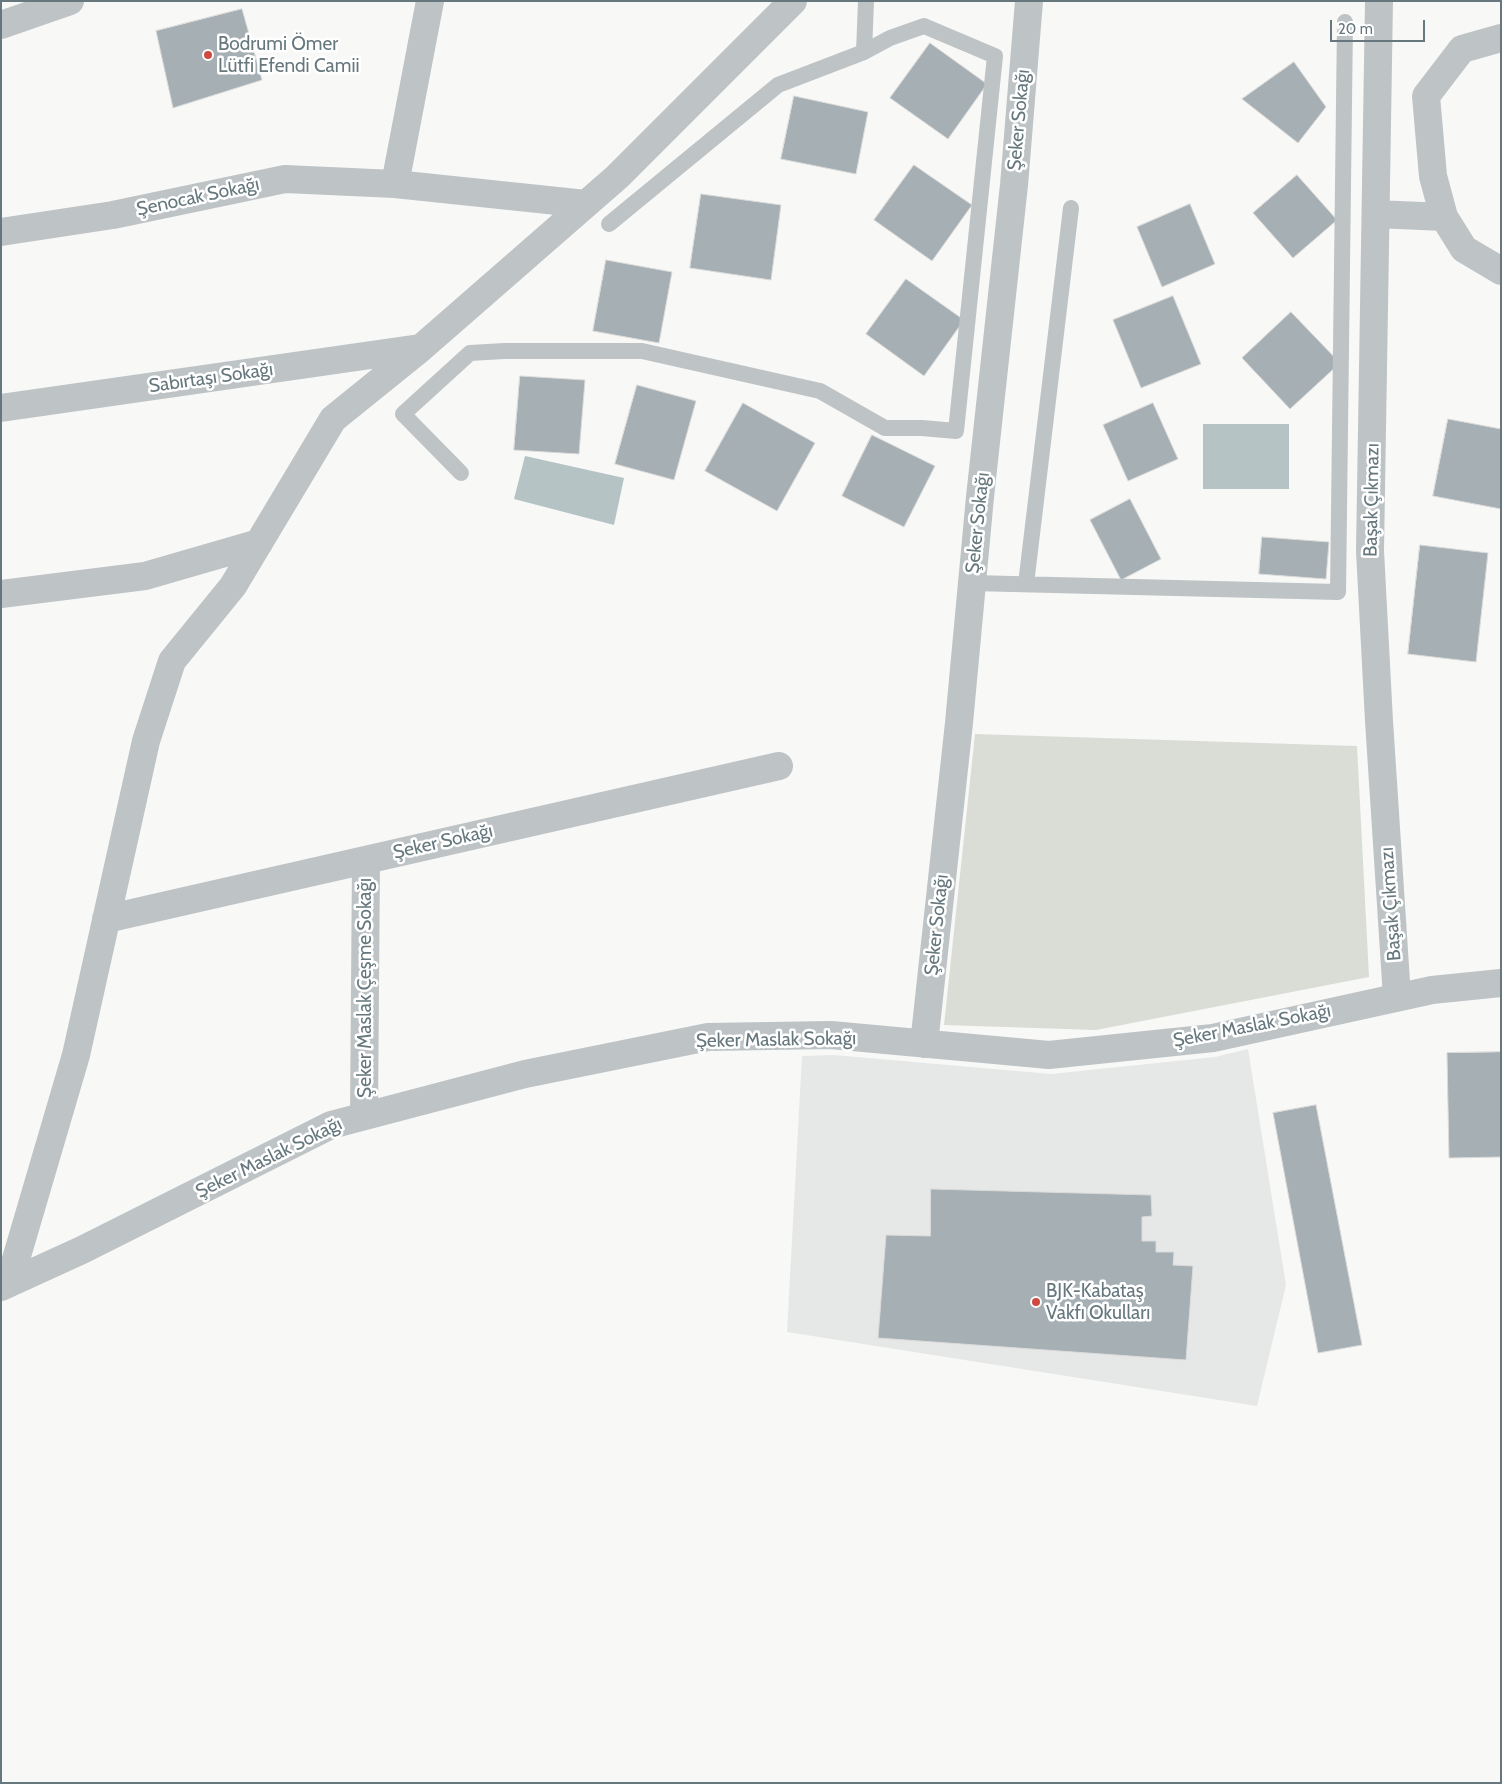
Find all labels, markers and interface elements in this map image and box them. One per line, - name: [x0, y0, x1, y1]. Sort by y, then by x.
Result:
- scale bar: [1332, 10, 1427, 42]
- text: 20 m: [1338, 20, 1373, 38]
- place label: Bodrumi Ömer Lütfi Efendi Camii: [218, 33, 359, 77]
- marker: Bodrumi Ömer Lütfi Efendi Camii: [202, 49, 214, 61]
- street label: Şeker Sokağı: [1003, 68, 1035, 172]
- street label: Şenocak Sokağı: [134, 173, 262, 221]
- street label: Sabırtaşı Sokağı: [147, 358, 275, 398]
- street label: Başak Çıkmazı: [1360, 443, 1384, 557]
- street label: Şeker Sokağı: [961, 471, 995, 575]
- street label: Şeker Sokağı: [391, 819, 495, 865]
- street label: Başak Çıkmazı: [1376, 846, 1406, 962]
- street label: Şeker Sokağı: [920, 873, 954, 977]
- street label: Şeker Maslak Çeşme Sokağı: [354, 878, 376, 1098]
- street label: Şeker Maslak Sokağı: [1171, 1000, 1333, 1052]
- street label: Şeker Maslak Sokağı: [696, 1027, 856, 1053]
- street label: Şeker Maslak Sokağı: [192, 1113, 346, 1203]
- place label: BJK-Kabataş Vakfı Okulları: [1046, 1280, 1150, 1324]
- marker: BJK-Kabataş Vakfı Okulları: [1030, 1296, 1042, 1308]

